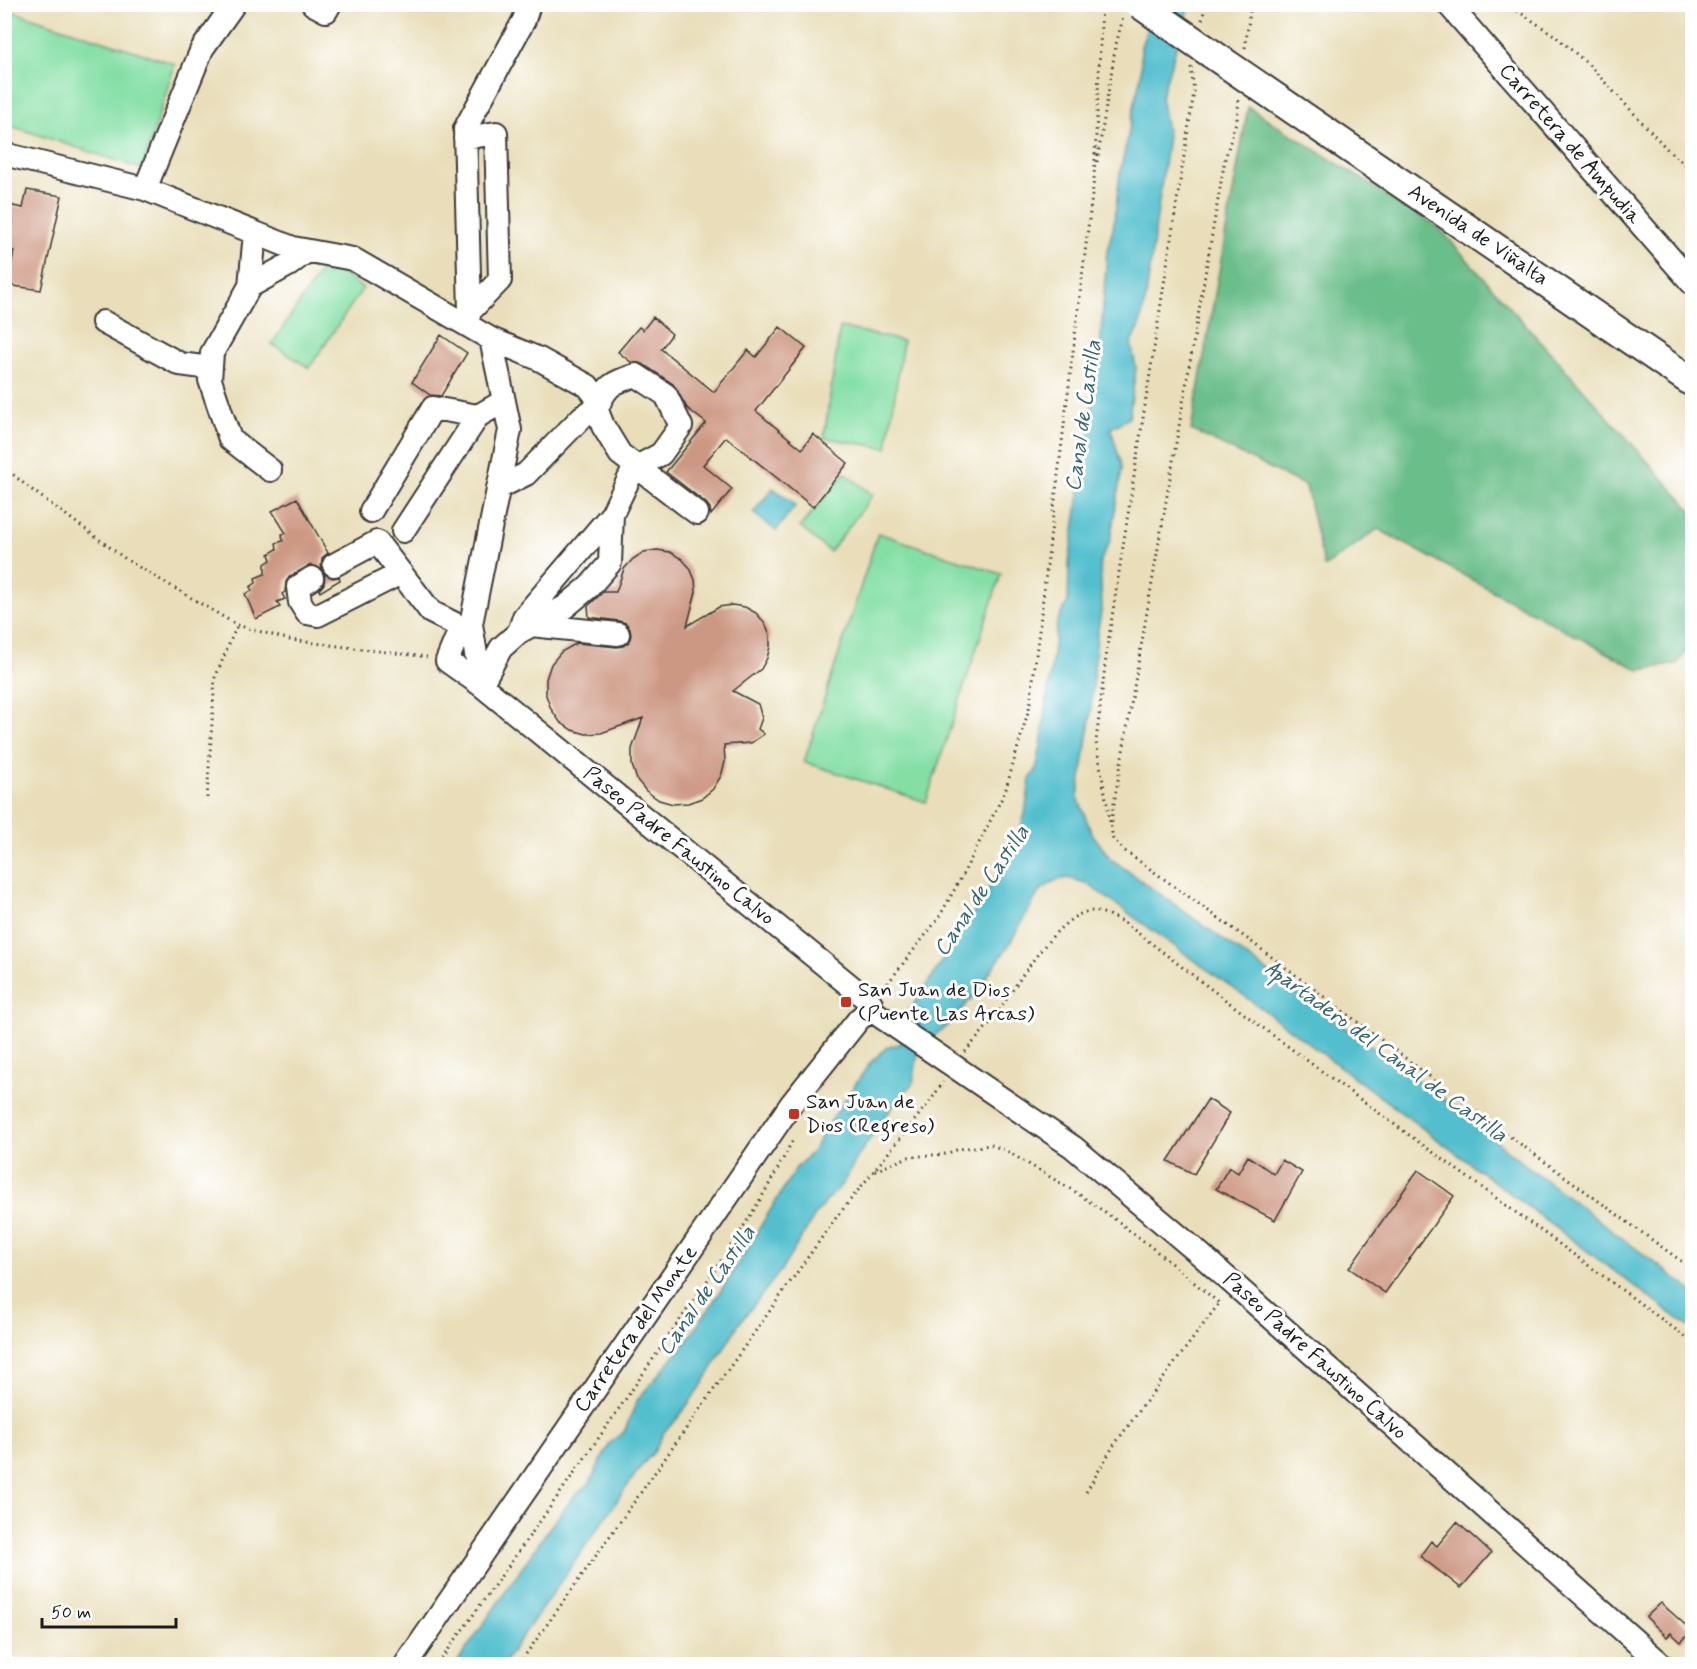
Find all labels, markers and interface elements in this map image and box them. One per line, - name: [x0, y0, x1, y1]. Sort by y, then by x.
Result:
- street label: Carretera de Ampudia: [1492, 58, 1648, 231]
- street label: Avenida de Viñalta: [1402, 178, 1554, 292]
- water label: Canal de Castilla: [1060, 338, 1108, 493]
- street label: Paseo Padre Faustino Calvo: [578, 760, 781, 932]
- water label: Canal de Castilla: [928, 820, 1036, 962]
- water label: Apartadero del Canal de Castilla: [1258, 955, 1513, 1151]
- place label: San Juan de Dios (Puente Las Arcas): [858, 976, 1035, 1028]
- marker: San Juan de Dios (Puente Las Arcas): [839, 995, 853, 1009]
- place label: San Juan de Dios (Regreso): [806, 1088, 935, 1142]
- marker: San Juan de Dios (Regreso): [787, 1107, 801, 1121]
- water label: Canal de Castilla: [652, 1220, 762, 1361]
- street label: Carretera del Monte: [568, 1240, 704, 1418]
- street label: Paseo Padre Faustino Calvo: [1217, 1266, 1413, 1446]
- scale bar: [42, 1591, 176, 1629]
- text: 50 m: [51, 1601, 91, 1625]

